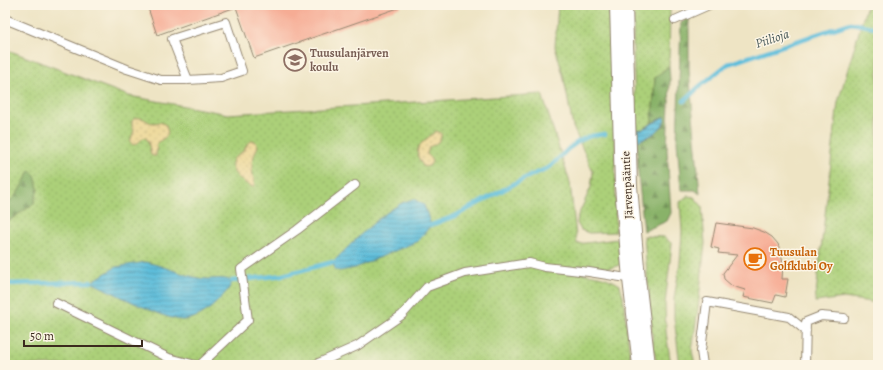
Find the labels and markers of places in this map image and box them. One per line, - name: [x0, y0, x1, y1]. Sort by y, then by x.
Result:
- place label: Tuusulanjärven koulu: [310, 45, 389, 75]
- school or university icon: Tuusulanjärven koulu: [282, 47, 308, 73]
- place label: Tuusulan Golfklubi Oy: [770, 244, 833, 274]
- cafe icon: Tuusulan Golfklubi Oy: [742, 246, 768, 272]

